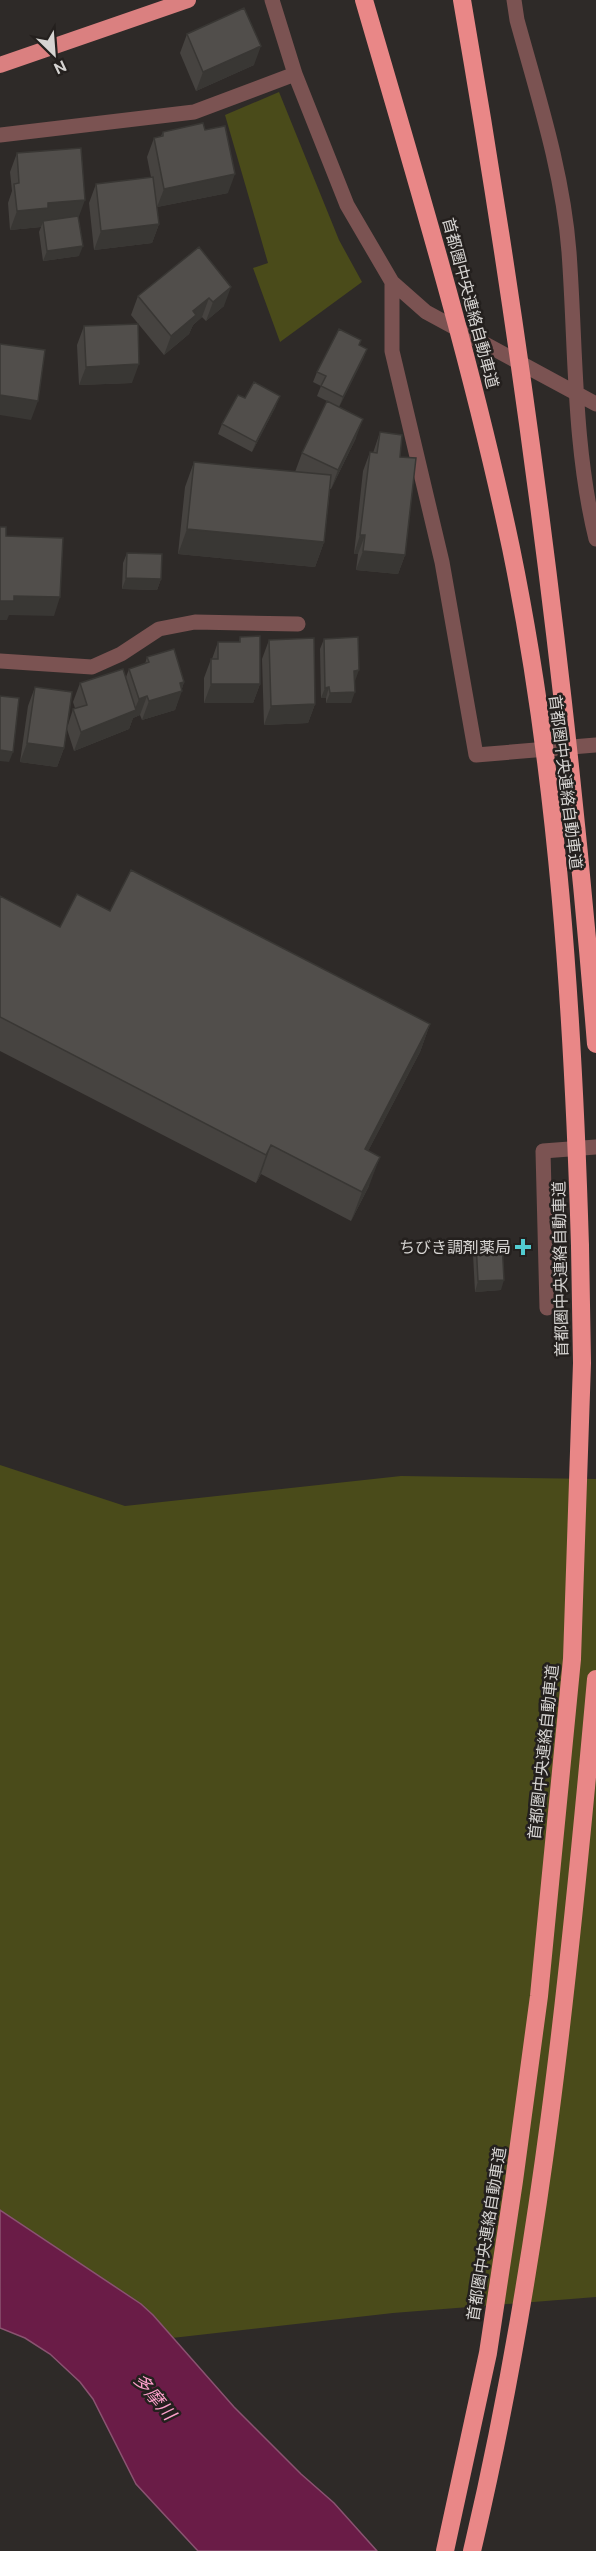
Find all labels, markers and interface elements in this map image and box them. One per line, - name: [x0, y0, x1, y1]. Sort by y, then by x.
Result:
- north arrow: [24, 24, 84, 84]
- text: N: [51, 57, 70, 78]
- street label: 首都圏中央連絡自動車道: [440, 216, 502, 390]
- street label: 首都圏中央連絡自動車道: [546, 694, 586, 870]
- street label: 首都圏中央連絡自動車道: [549, 1181, 571, 1357]
- place label: ちびき調剤薬局: [399, 1238, 511, 1256]
- marker: ちびき調剤薬局: [516, 1240, 530, 1254]
- street label: 首都圏中央連絡自動車道: [525, 1664, 561, 1840]
- street label: 首都圏中央連絡自動車道: [463, 2146, 509, 2322]
- water label: 多摩川: [130, 2369, 181, 2425]

